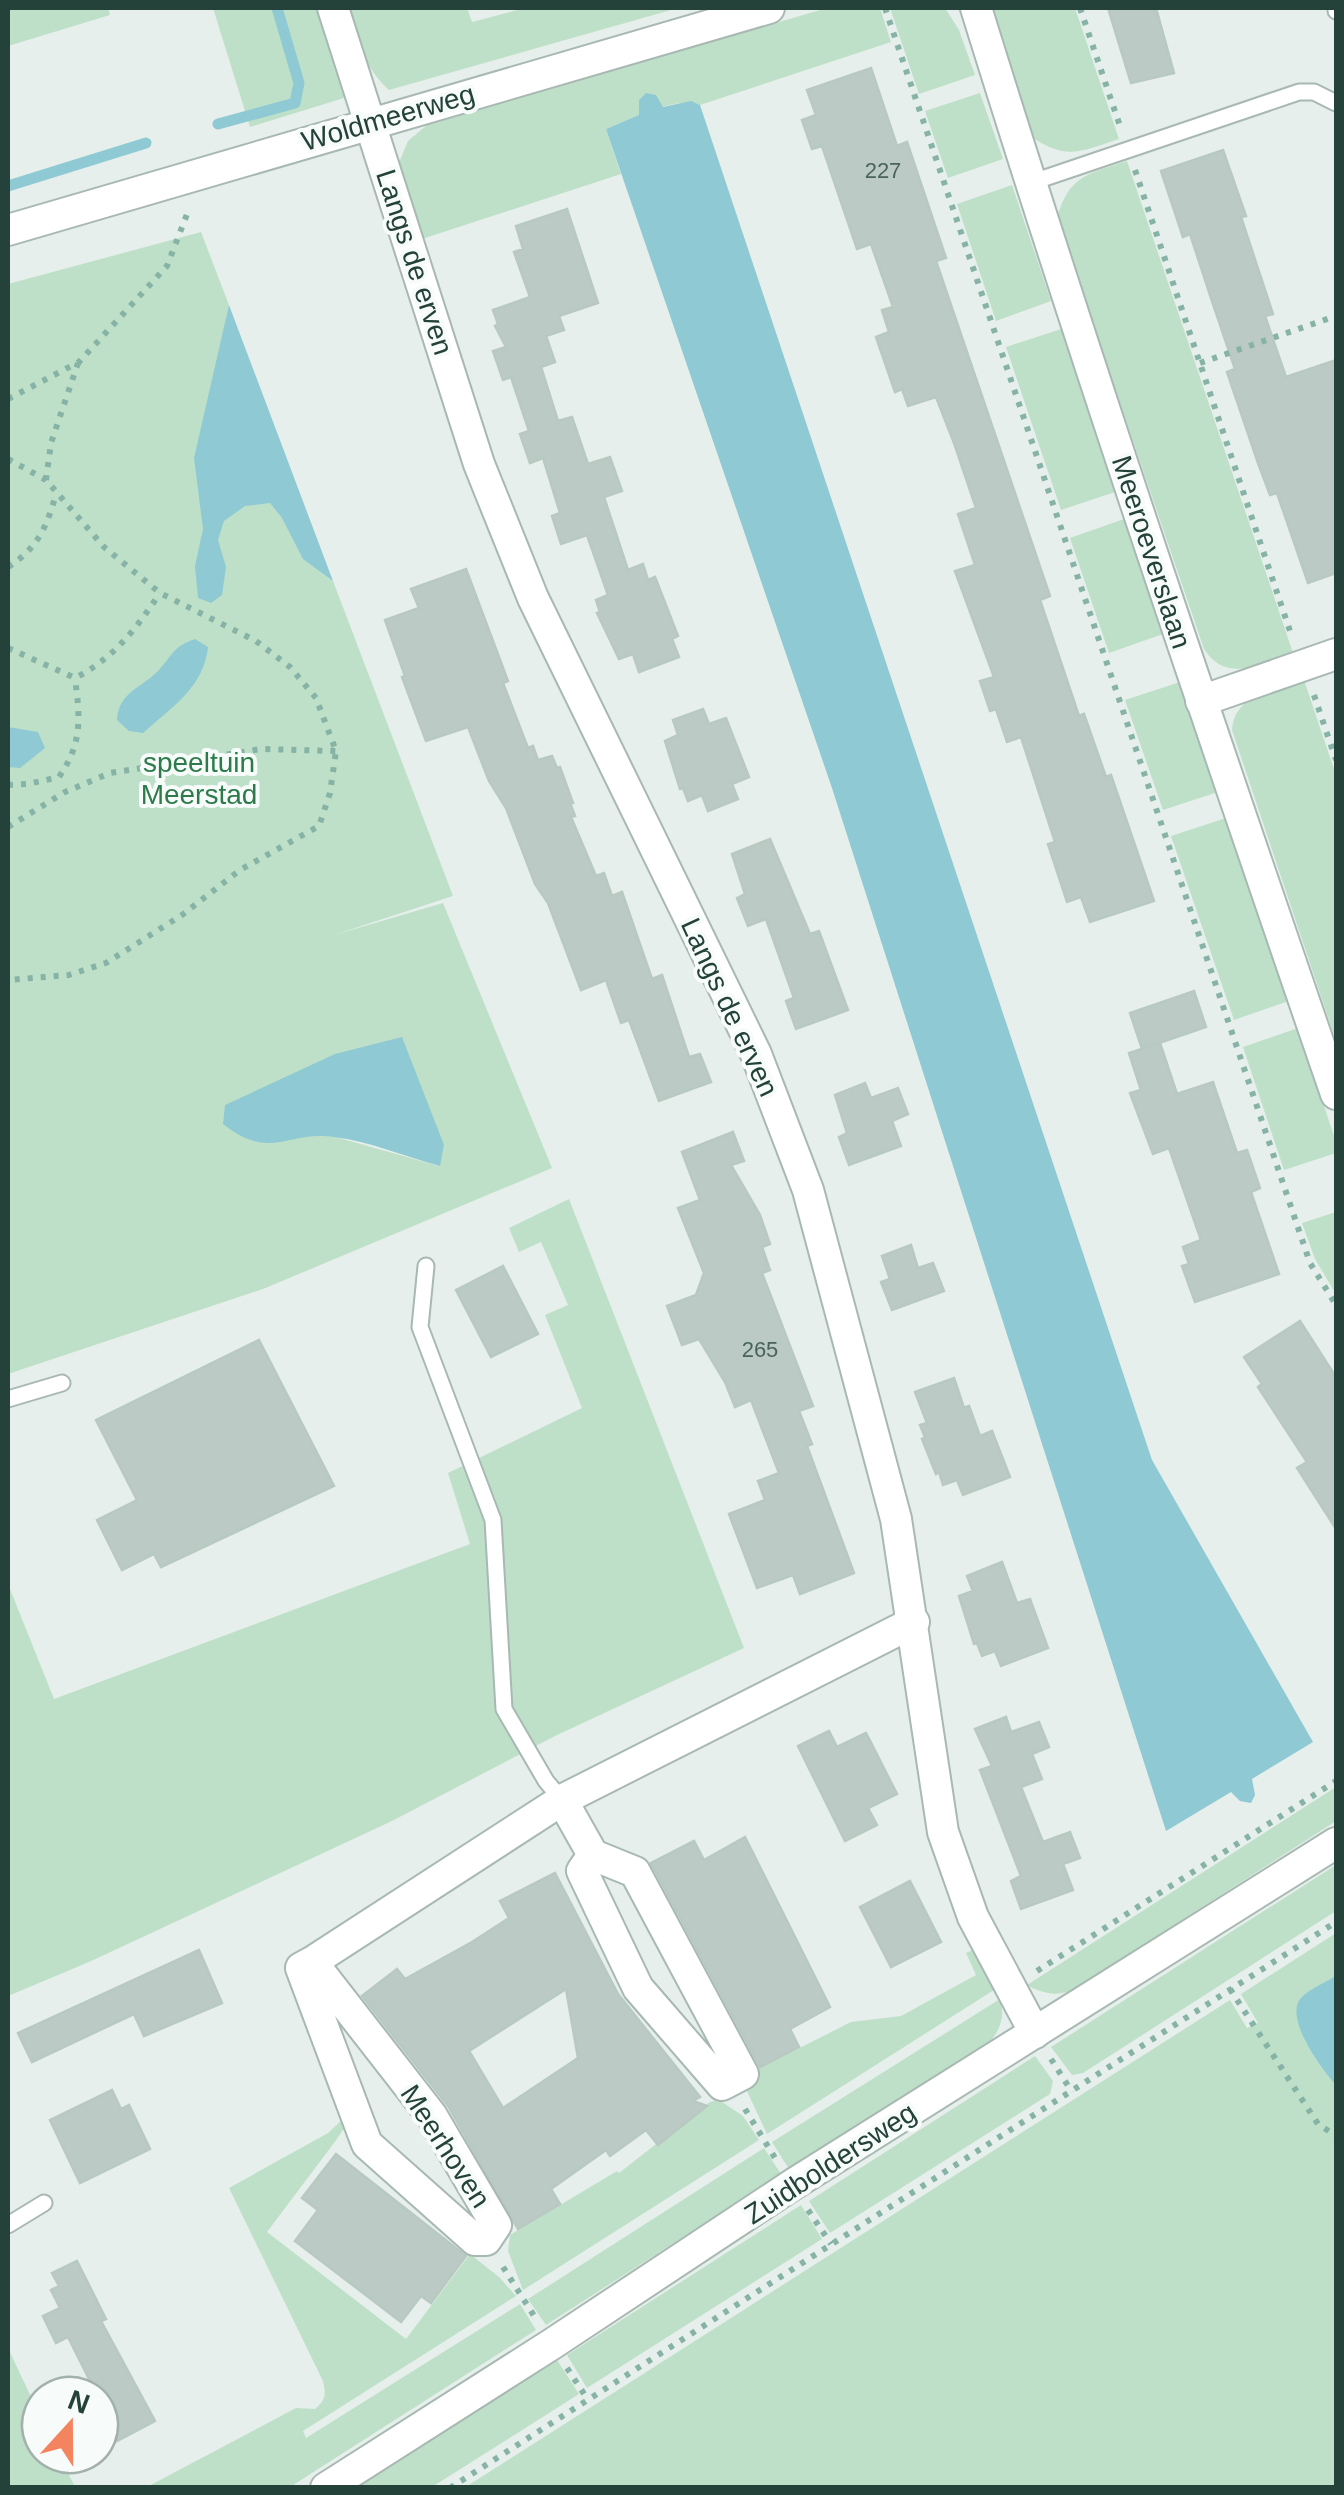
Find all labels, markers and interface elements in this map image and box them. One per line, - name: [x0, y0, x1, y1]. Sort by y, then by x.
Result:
- street label: Woldmeerweg: [298, 78, 478, 157]
- house number: 227: [865, 158, 901, 183]
- street label: Langs de erven: [370, 166, 459, 359]
- street label: Meeroeverslaan: [1106, 452, 1197, 652]
- park label: speeltuin Meerstad: [141, 747, 257, 810]
- street label: Langs de erven: [675, 913, 784, 1101]
- house number: 265: [742, 1337, 778, 1362]
- street label: Meerhoven: [394, 2079, 497, 2213]
- street label: Zuidboldersweg: [739, 2097, 922, 2230]
- north arrow: [20, 2375, 120, 2475]
- text: N: [64, 2384, 94, 2420]

